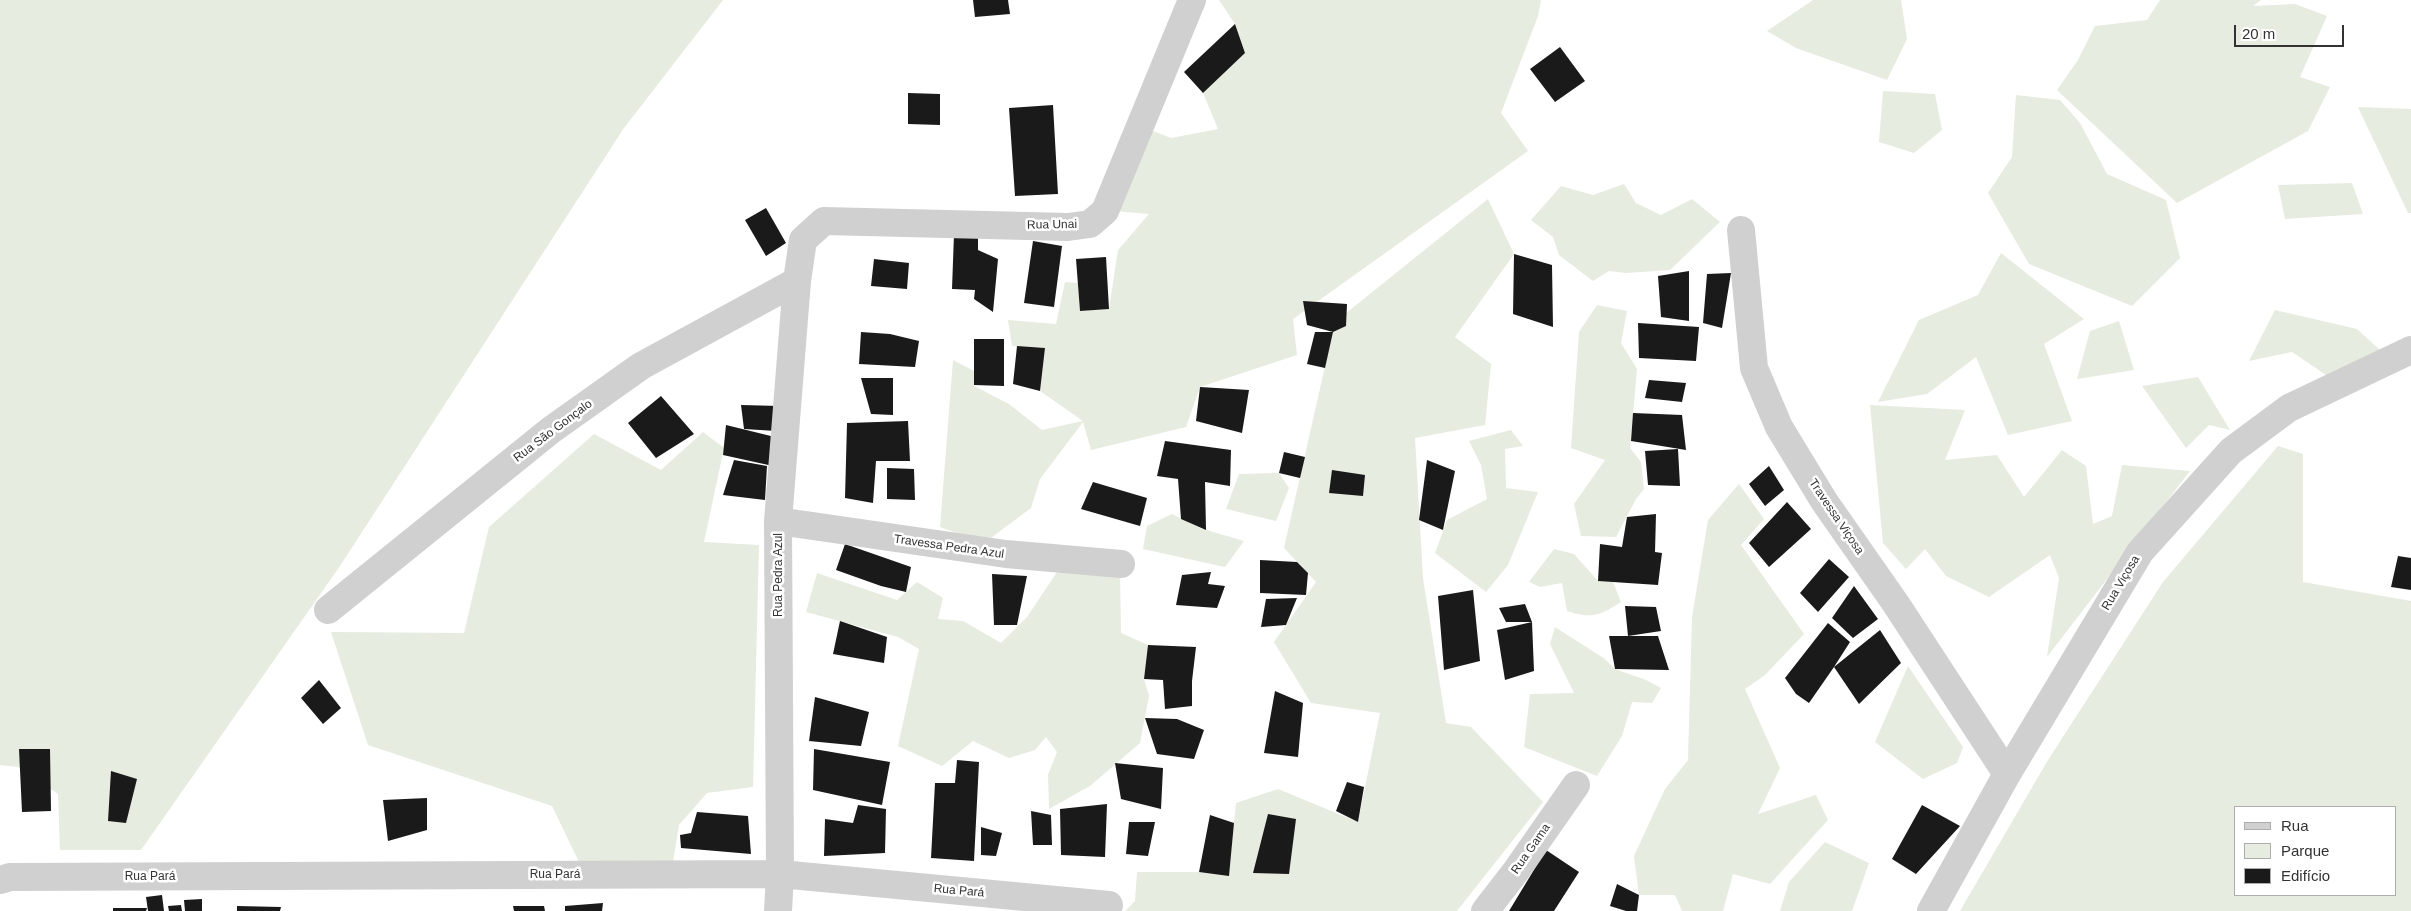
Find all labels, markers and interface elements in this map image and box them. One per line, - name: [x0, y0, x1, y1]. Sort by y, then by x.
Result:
- scale bar: [2236, 15, 2346, 47]
- text: 20 m: [2242, 25, 2275, 42]
- street label: Rua Unai: [1027, 217, 1077, 233]
- street label: Rua São Gonçalo: [511, 397, 595, 465]
- street label: Travessa Viçosa: [1805, 476, 1867, 558]
- street label: Travessa Pedra Azul: [893, 532, 1005, 562]
- street label: Rua Pedra Azul: [772, 533, 786, 617]
- street label: Rua Viçosa: [2099, 553, 2143, 613]
- legend: [2234, 806, 2396, 896]
- text: Rua: [2281, 817, 2309, 834]
- street label: Rua Gama: [1508, 821, 1554, 877]
- text: Parque: [2281, 842, 2329, 859]
- text: Edifício: [2281, 867, 2330, 884]
- street label: Rua Pará: [530, 868, 580, 882]
- street label: Rua Pará: [125, 870, 175, 884]
- street label: Rua Pará: [933, 882, 985, 900]

